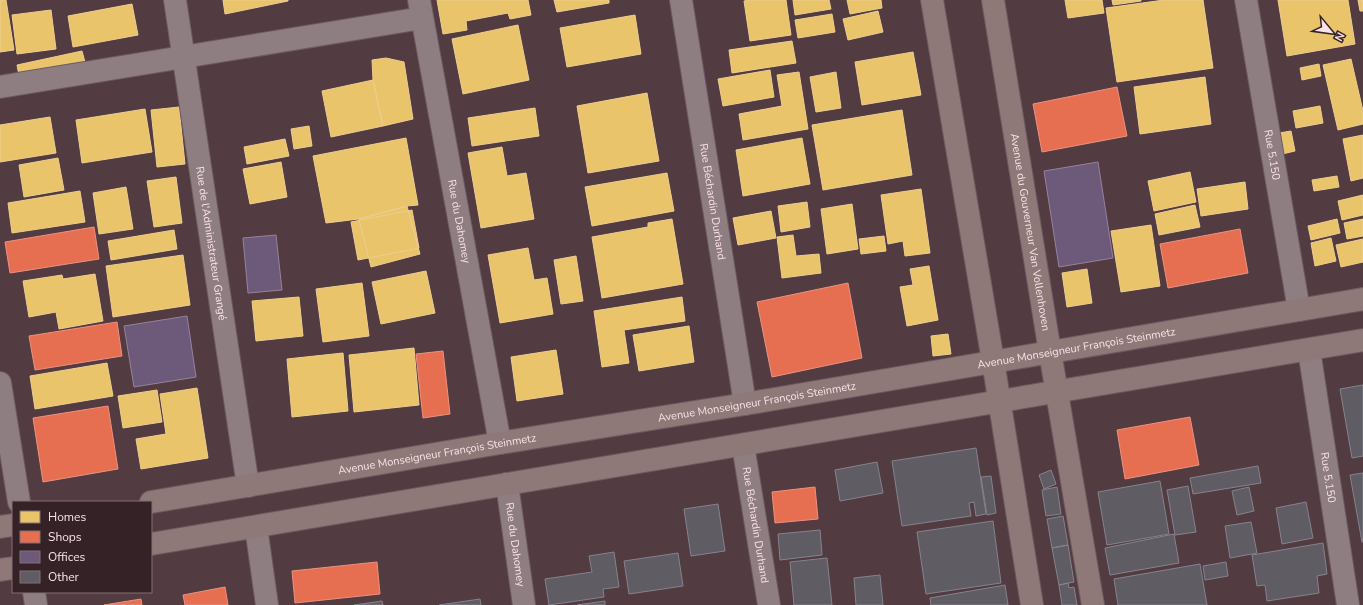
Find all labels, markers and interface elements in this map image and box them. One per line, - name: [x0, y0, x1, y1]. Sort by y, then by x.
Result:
- north arrow: [1311, 12, 1351, 52]
- text: N: [1331, 29, 1348, 44]
- street label: Rue 5.150: [1261, 128, 1284, 182]
- street label: Avenue du Gouverneur Van Vollenhoven: [1007, 132, 1054, 332]
- street label: Rue Béchardin Durhand: [696, 142, 730, 261]
- street label: Rue de l'Administrateur Grangé: [193, 165, 231, 321]
- street label: Rue du Dahomey: [444, 178, 475, 265]
- street label: Avenue Monseigneur François Steinmetz: [976, 324, 1176, 372]
- street label: Avenue Monseigneur François Steinmetz: [657, 378, 857, 425]
- street label: Avenue Monseigneur François Steinmetz: [337, 430, 537, 478]
- street label: Rue 5.150: [1317, 451, 1340, 504]
- street label: Rue Béchardin Durhand: [739, 466, 773, 584]
- legend: [12, 501, 152, 593]
- street label: Rue du Dahomey: [502, 501, 529, 588]
- text: Homes: [48, 509, 86, 525]
- text: Shops: [48, 529, 82, 545]
- text: Offices: [48, 549, 86, 565]
- text: Other: [48, 569, 80, 585]

